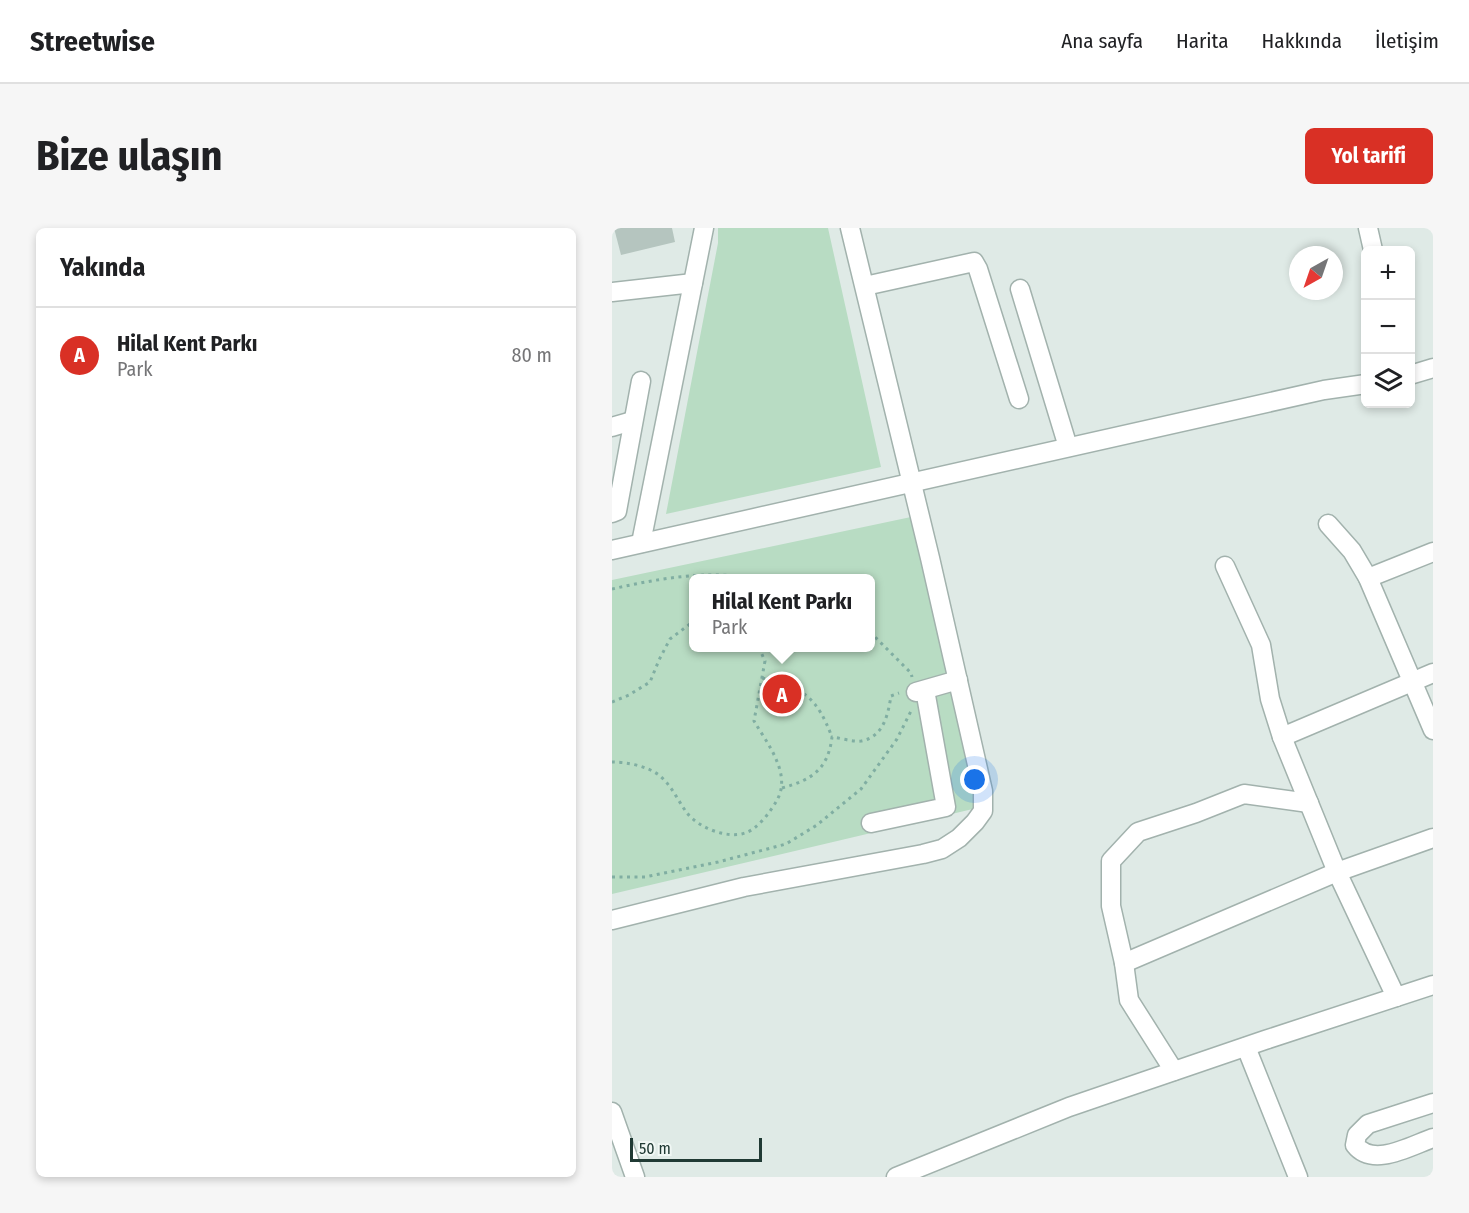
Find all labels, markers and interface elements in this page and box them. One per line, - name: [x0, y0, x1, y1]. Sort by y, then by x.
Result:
- text: Streetwise: [30, 25, 155, 58]
- text: Ana sayfa: [1061, 28, 1143, 54]
- text: Harita: [1176, 28, 1229, 54]
- text: Hakkında: [1262, 28, 1342, 54]
- text: İletişim: [1375, 28, 1439, 54]
- button: Yol tarifi: [1305, 128, 1433, 184]
- text: Bize ulaşın: [36, 131, 223, 181]
- north arrow: [1289, 246, 1343, 300]
- map controls: [1361, 246, 1415, 408]
- button: +: [1361, 246, 1415, 300]
- text: Yakında: [60, 252, 145, 283]
- button: −: [1361, 300, 1415, 354]
- text: Hilal Kent Parkı: [117, 330, 257, 357]
- text: A: [74, 343, 85, 367]
- text: 80 m: [512, 343, 552, 367]
- button: layers: [1361, 354, 1415, 408]
- text: Park: [117, 357, 153, 381]
- popup: [689, 574, 875, 652]
- text: Hilal Kent Parkı: [712, 588, 852, 615]
- text: Park: [712, 615, 747, 639]
- pin: A: [762, 672, 802, 716]
- your location: [960, 765, 989, 794]
- scale bar: [630, 1135, 762, 1162]
- text: 50 m: [639, 1139, 671, 1158]

